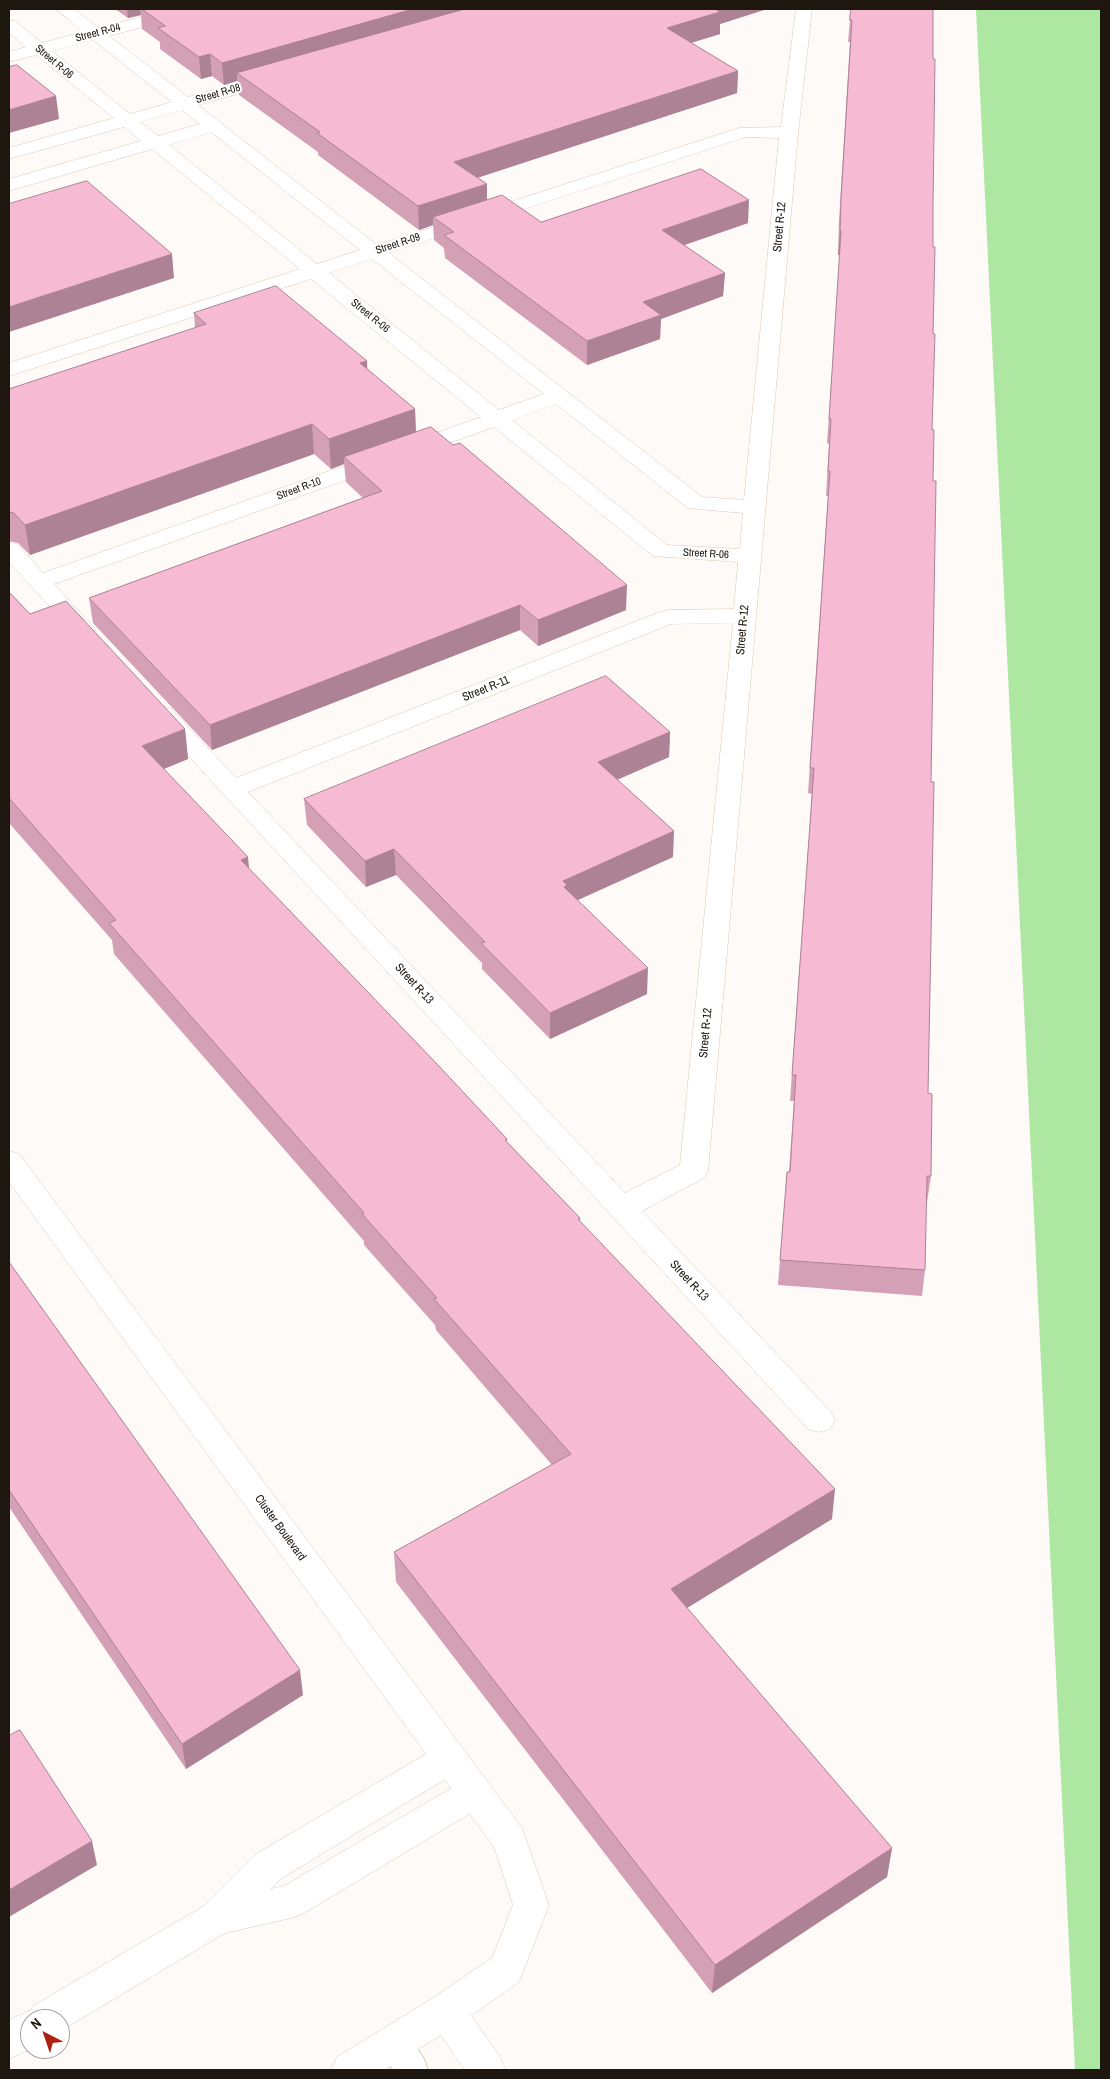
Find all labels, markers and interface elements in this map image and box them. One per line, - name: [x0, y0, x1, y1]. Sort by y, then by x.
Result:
- street label: Street R-04: [74, 21, 122, 45]
- street label: Street R-06: [32, 42, 76, 82]
- street label: Street R-08: [194, 81, 242, 107]
- street label: Street R-12: [771, 201, 789, 253]
- street label: Street R-09: [374, 231, 422, 257]
- street label: Street R-06: [348, 296, 392, 336]
- street label: Street R-10: [275, 475, 323, 503]
- street label: Street R-06: [683, 546, 729, 562]
- street label: Street R-12: [734, 604, 752, 656]
- street label: Street R-11: [460, 673, 512, 705]
- street label: Street R-13: [392, 961, 436, 1007]
- street label: Street R-12: [697, 1007, 715, 1059]
- street label: Street R-13: [667, 1258, 711, 1304]
- street label: Cluster Boulevard: [251, 1492, 309, 1564]
- north arrow: [20, 2009, 70, 2059]
- text: N: [27, 2014, 45, 2033]

